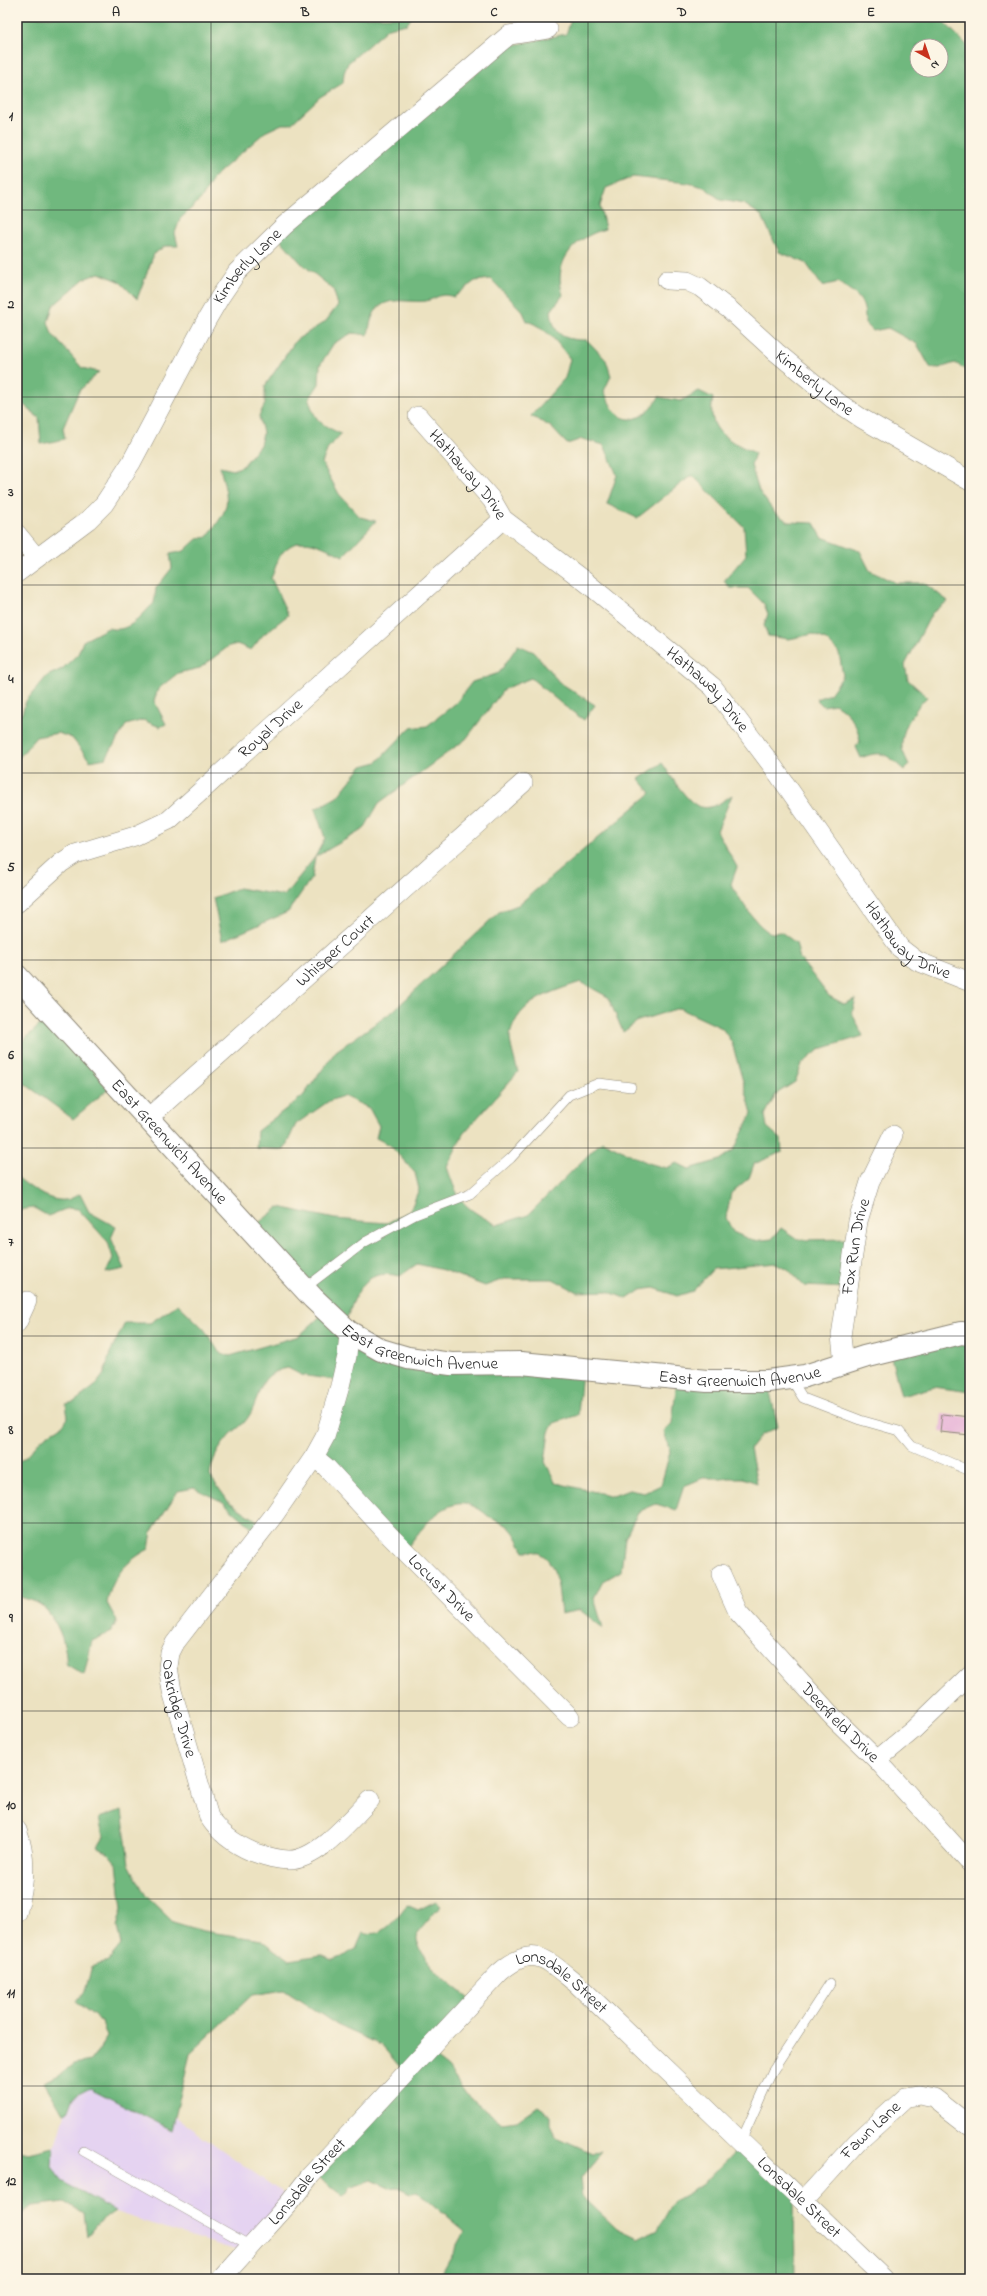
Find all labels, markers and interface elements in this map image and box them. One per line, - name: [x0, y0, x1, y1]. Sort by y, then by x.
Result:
- text: A: [112, 3, 120, 22]
- text: B: [300, 3, 310, 22]
- text: C: [490, 3, 498, 22]
- text: D: [676, 3, 687, 22]
- text: E: [867, 3, 875, 22]
- north arrow: [909, 38, 949, 78]
- text: N: [927, 56, 943, 73]
- text: 1: [9, 107, 14, 126]
- street label: Kimberly Lane: [206, 222, 288, 308]
- text: 2: [7, 295, 15, 314]
- street label: Kimberly Lane: [770, 344, 859, 422]
- street label: Hathaway Drive: [423, 424, 513, 525]
- text: 3: [7, 483, 14, 502]
- street label: Hathaway Drive: [661, 641, 756, 738]
- text: 4: [7, 670, 14, 689]
- street label: Royal Drive: [233, 692, 309, 764]
- text: 5: [7, 858, 15, 877]
- street label: Hathaway Drive: [858, 896, 955, 986]
- street label: Whisper Court: [290, 909, 380, 993]
- text: 6: [7, 1046, 14, 1065]
- street label: East Greenwich Avenue: [105, 1073, 234, 1210]
- street label: Fox Run Drive: [835, 1195, 877, 1297]
- text: 7: [8, 1233, 14, 1252]
- street label: East Greenwich Avenue: [335, 1318, 499, 1377]
- street label: East Greenwich Avenue: [658, 1359, 824, 1394]
- text: 8: [8, 1421, 14, 1440]
- street label: Locust Drive: [402, 1548, 481, 1628]
- text: 9: [8, 1609, 14, 1628]
- street label: Oakridge Drive: [155, 1657, 203, 1761]
- street label: Deerfield Drive: [794, 1676, 885, 1769]
- text: 10: [6, 1796, 16, 1815]
- street label: Lonsdale Street: [511, 1944, 614, 2020]
- text: 11: [7, 1984, 16, 2003]
- street label: Fawn Lane: [834, 2095, 907, 2166]
- street label: Lonsdale Street: [262, 2132, 352, 2231]
- street label: Lonsdale Street: [751, 2151, 847, 2244]
- text: 12: [6, 2172, 17, 2191]

